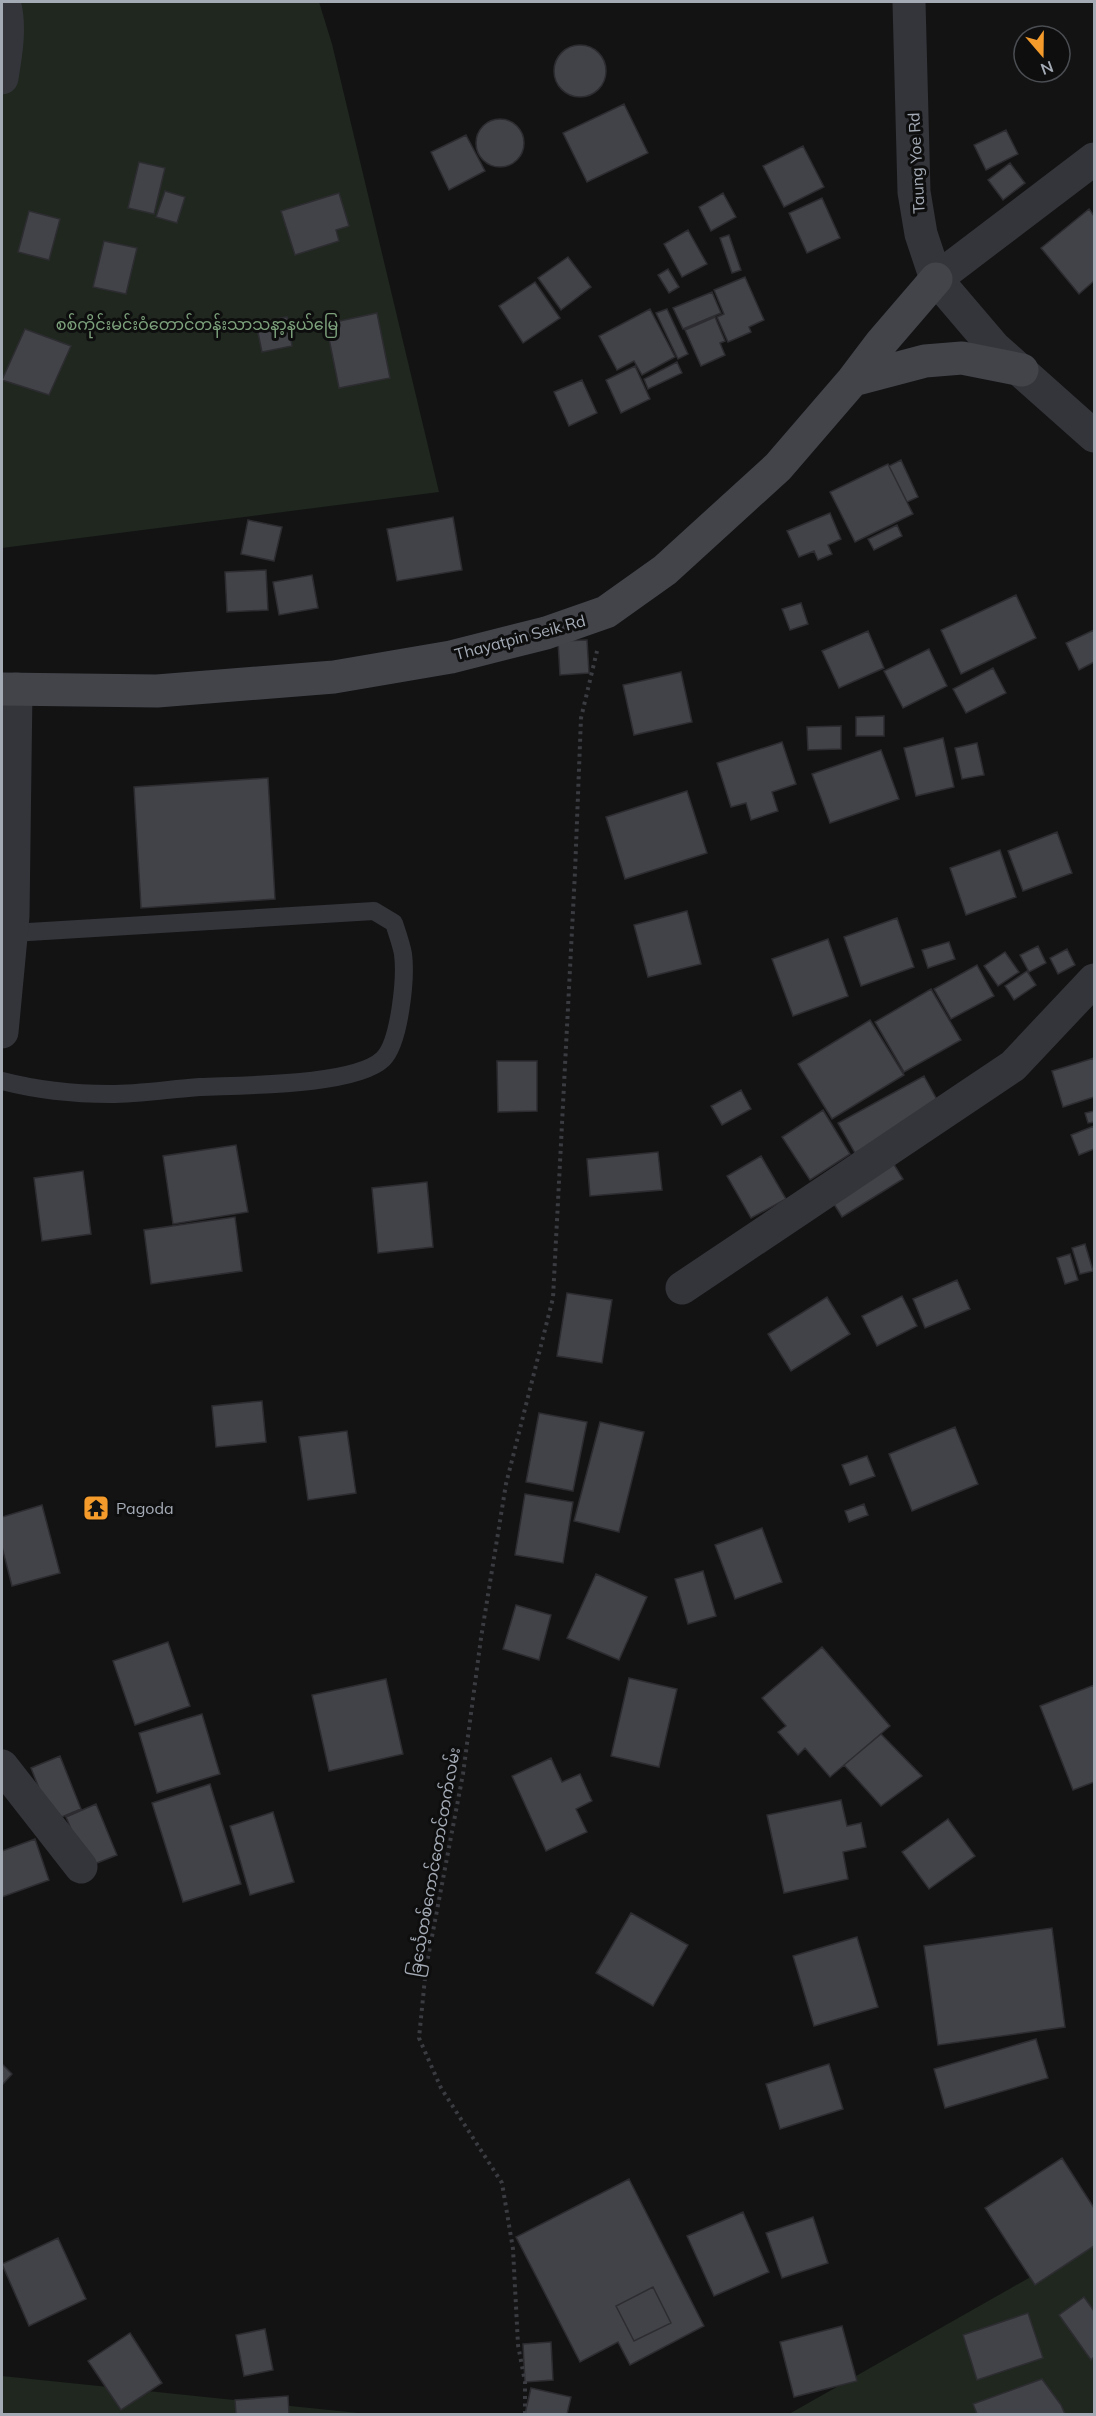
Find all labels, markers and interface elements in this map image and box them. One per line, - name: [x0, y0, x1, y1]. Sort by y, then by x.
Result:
- north arrow: [1012, 24, 1072, 84]
- text: N: [1038, 57, 1056, 80]
- street label: Taung Yoe Rd: [903, 112, 929, 214]
- park label: စစ်ကိုင်းမင်းဝံတောင်တန်းသာသနာ့နယ်မြေ: [56, 313, 338, 339]
- street label: Thayatpin Seik Rd: [452, 610, 588, 664]
- temple icon: Pagoda: [81, 1493, 111, 1523]
- place label: Pagoda: [116, 1498, 174, 1518]
- street label: ခြင်္သေ့တစ်ကောင်တောင်တက်လမ်း: [403, 1746, 468, 1979]

